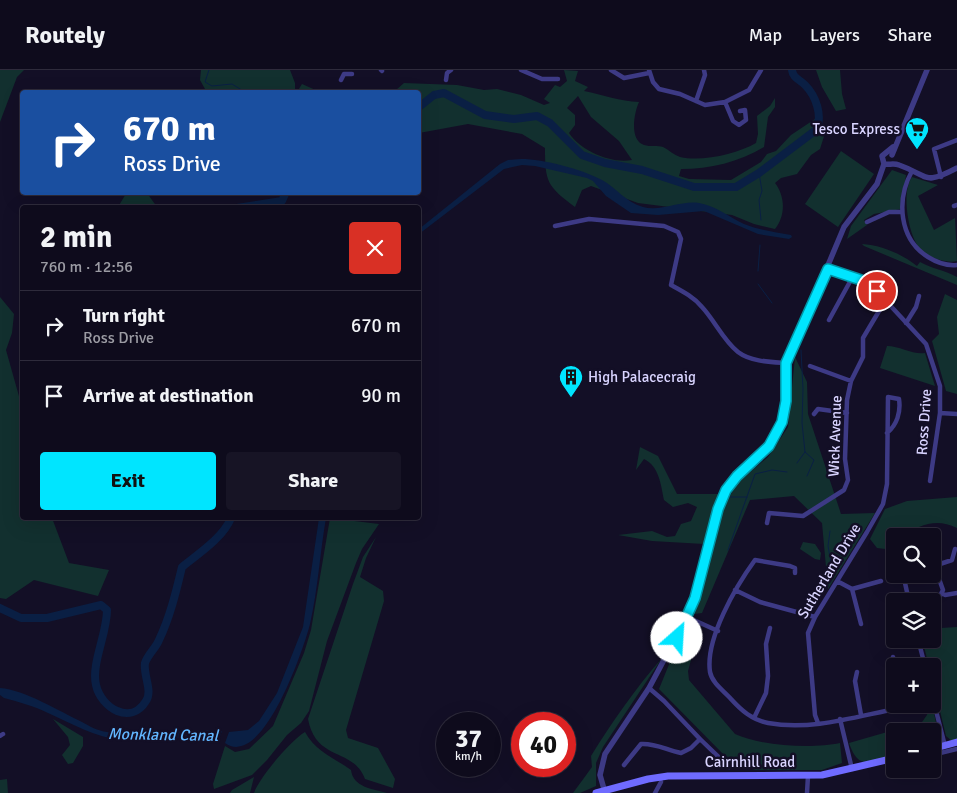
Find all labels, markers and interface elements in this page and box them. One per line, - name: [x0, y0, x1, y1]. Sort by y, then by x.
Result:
- text: Routely: [25, 20, 105, 50]
- text: Map: [749, 24, 782, 46]
- text: Layers: [810, 24, 860, 46]
- text: Share: [888, 24, 932, 46]
- text: 670 m: [123, 107, 216, 150]
- icon: right: [40, 110, 105, 175]
- supermarket icon: Tesco Express: [904, 116, 930, 150]
- place label: Tesco Express: [813, 120, 900, 138]
- text: Ross Drive: [123, 150, 221, 177]
- text: 2 min: [40, 219, 112, 256]
- button: close: [349, 222, 401, 274]
- text: 760 m · 12:56: [40, 257, 133, 277]
- pin: [856, 270, 898, 312]
- icon: arrive: [863, 277, 891, 305]
- text: Turn right: [83, 304, 165, 328]
- icon: right: [40, 312, 68, 340]
- text: 670 m: [351, 314, 401, 338]
- text: Ross Drive: [83, 328, 154, 348]
- building icon: High Palacecraig: [558, 364, 584, 398]
- place label: High Palacecraig: [588, 368, 696, 386]
- icon: arrive: [40, 382, 68, 410]
- text: Arrive at destination: [83, 384, 254, 408]
- text: 90 m: [361, 384, 401, 408]
- street label: Ross Drive: [913, 388, 935, 456]
- street label: Wick Avenue: [825, 395, 845, 477]
- button: Exit: [40, 452, 216, 510]
- button: Share: [226, 452, 401, 510]
- street label: Sutherland Drive: [793, 520, 865, 622]
- map controls: [886, 528, 941, 778]
- button: search: [886, 528, 941, 583]
- button: layers: [886, 593, 941, 648]
- position arrow: [650, 611, 702, 663]
- button: +: [886, 658, 941, 713]
- speed limit sign: 40: [511, 712, 576, 777]
- text: 37: [455, 723, 482, 754]
- button: −: [886, 723, 941, 778]
- water label: Monkland Canal: [108, 724, 220, 746]
- text: km/h: [455, 749, 482, 764]
- street label: Cairnhill Road: [705, 753, 795, 771]

